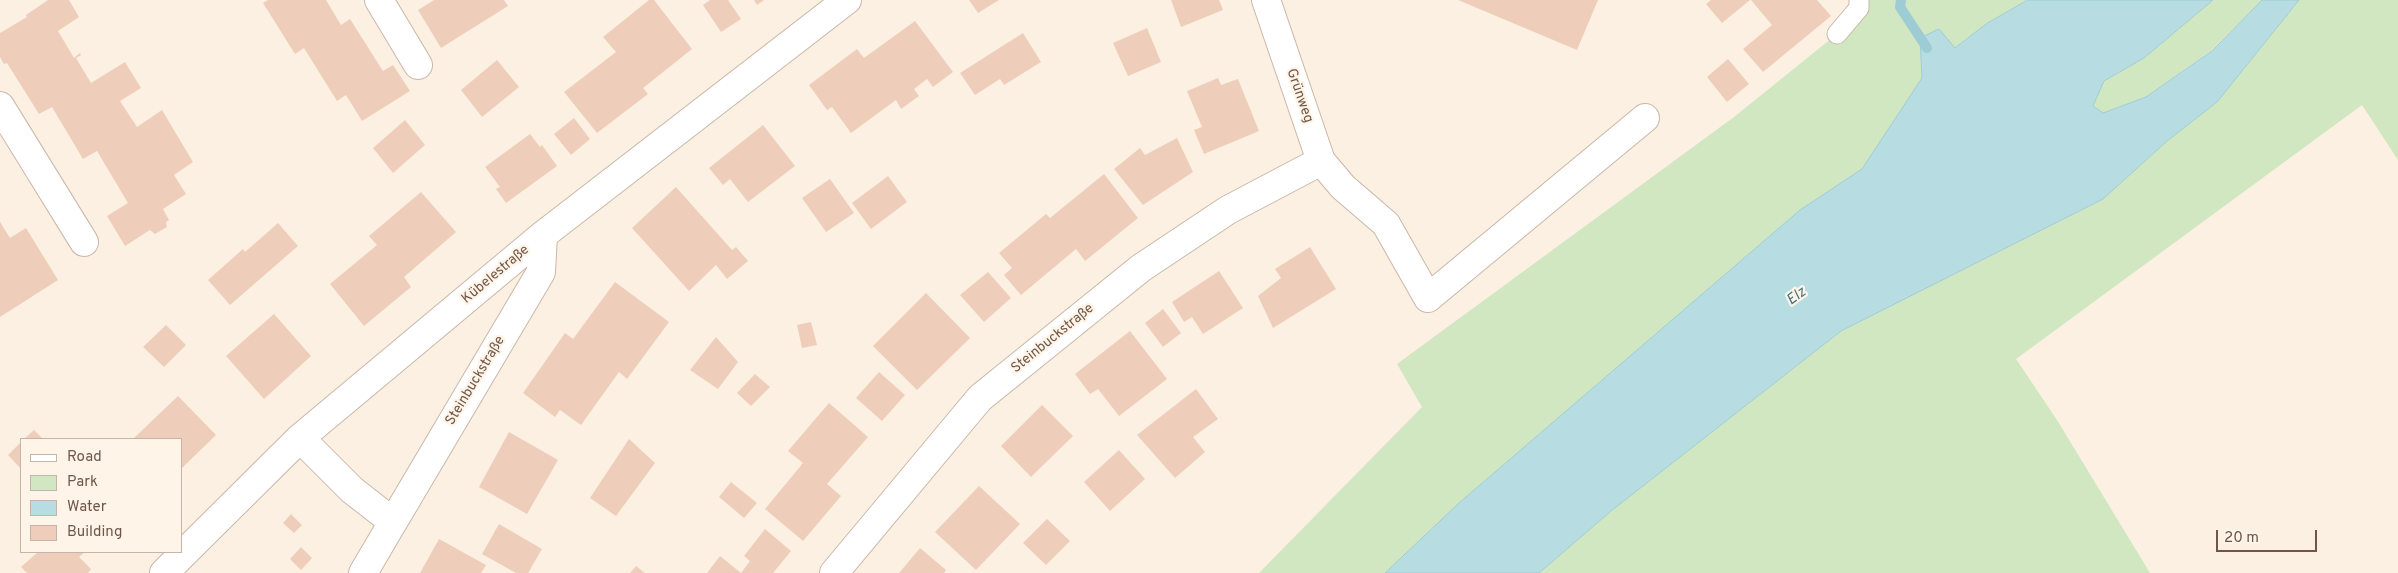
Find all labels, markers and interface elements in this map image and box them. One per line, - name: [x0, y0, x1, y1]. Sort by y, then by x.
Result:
- street label: Grünweg: [1282, 67, 1316, 125]
- street label: Kübelestraße: [459, 242, 533, 308]
- water label: Elz: [1784, 284, 1810, 310]
- street label: Steinbuckstraße: [1008, 301, 1098, 377]
- street label: Steinbuckstraße: [443, 333, 509, 429]
- legend: [20, 438, 182, 553]
- text: Road: [67, 448, 102, 467]
- text: Park: [67, 473, 98, 492]
- text: Water: [67, 498, 106, 517]
- scale bar: [2218, 520, 2319, 552]
- text: Building: [67, 523, 122, 542]
- text: 20 m: [2224, 529, 2259, 548]

